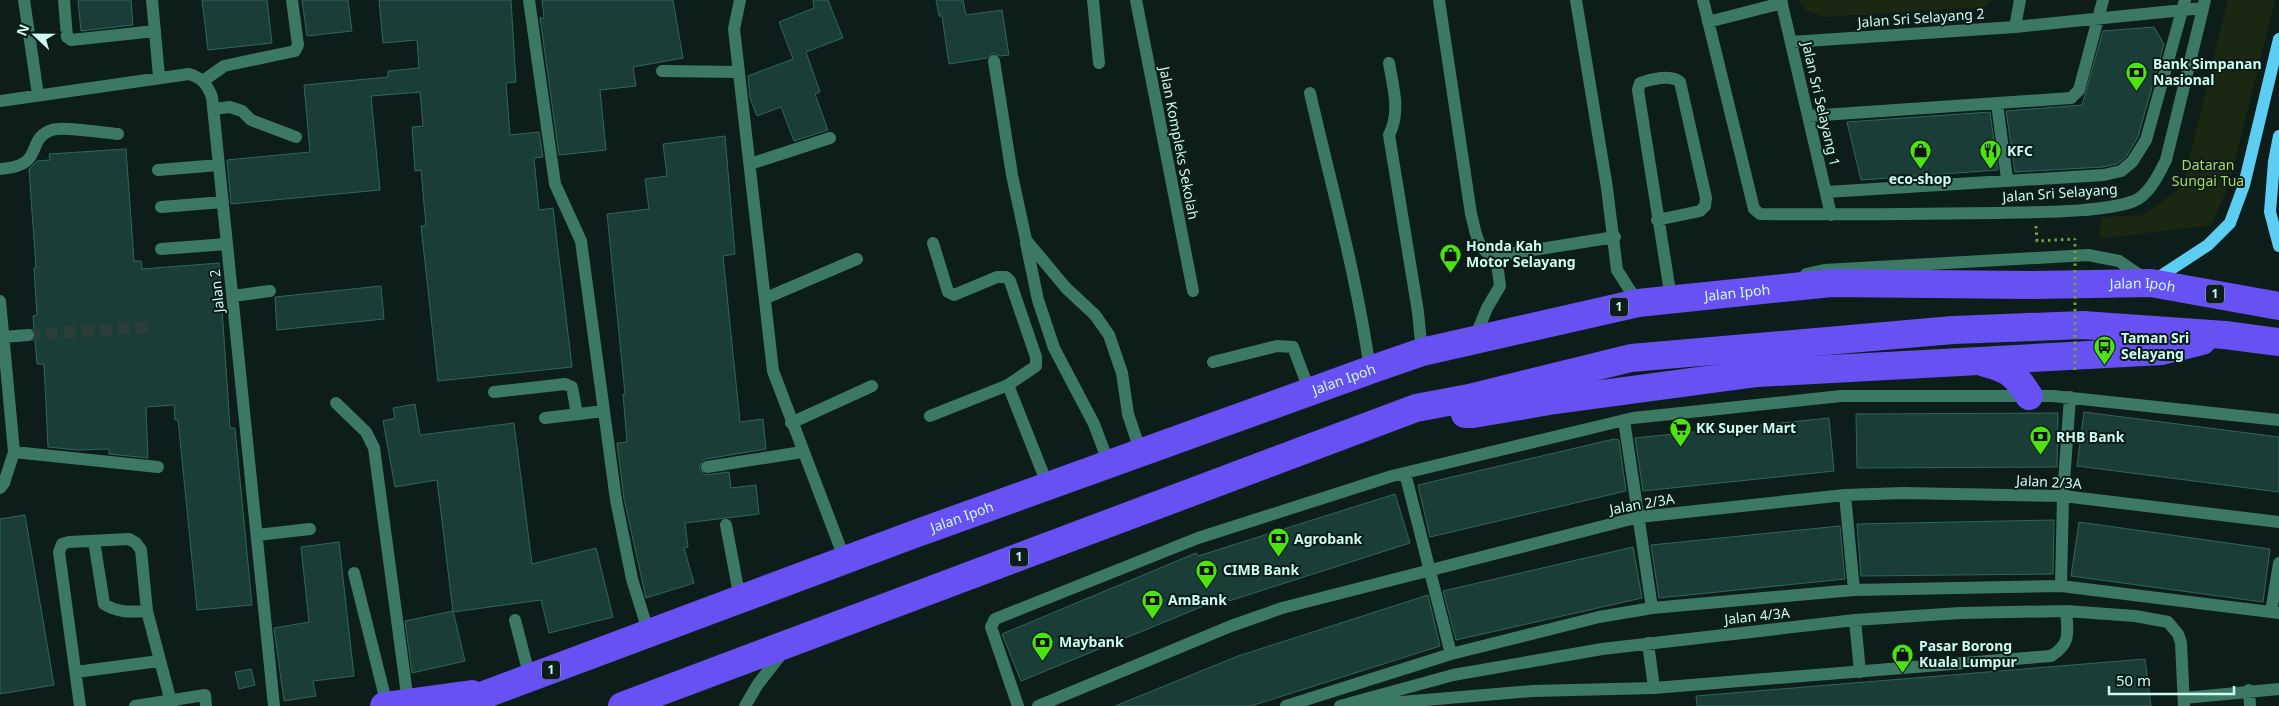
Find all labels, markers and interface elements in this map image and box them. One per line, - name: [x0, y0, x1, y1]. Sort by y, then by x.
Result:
- street label: Jalan Sri Selayang 2: [1855, 4, 1985, 32]
- north arrow: [10, 10, 60, 60]
- text: N: [12, 21, 33, 39]
- street label: Jalan Sri Selayang 1: [1797, 38, 1845, 168]
- place label: Bank Simpanan Nasional: [2153, 54, 2262, 89]
- bank icon: Bank Simpanan Nasional: [2125, 60, 2149, 91]
- street label: Jalan Kompleks Sekolah: [1155, 63, 1204, 221]
- shop icon: eco-shop: [1908, 139, 1932, 170]
- restaurant icon: KFC: [1979, 139, 2003, 170]
- place label: KFC: [2007, 141, 2033, 160]
- park label: Dataran Sungai Tua: [2172, 155, 2244, 190]
- place label: eco-shop: [1889, 169, 1951, 188]
- street label: Jalan Sri Selayang: [2000, 179, 2118, 206]
- place label: Honda Kah Motor Selayang: [1466, 236, 1576, 271]
- shop icon: Honda Kah Motor Selayang: [1438, 242, 1462, 273]
- street label: Jalan 2: [205, 268, 228, 316]
- street label: Jalan Ipoh: [2108, 273, 2177, 296]
- street label: Jalan Ipoh: [1701, 279, 1771, 305]
- road number: 1: [2206, 284, 2224, 304]
- road number: 1: [1610, 298, 1628, 316]
- place label: Taman Sri Selayang: [2121, 328, 2189, 363]
- bus stop icon: Taman Sri Selayang: [2093, 334, 2117, 365]
- street label: Jalan Ipoh: [1308, 359, 1378, 400]
- supermarket icon: KK Super Mart: [1668, 416, 1692, 447]
- place label: KK Super Mart: [1696, 418, 1796, 437]
- bank icon: RHB Bank: [2028, 425, 2052, 456]
- place label: RHB Bank: [2056, 427, 2125, 446]
- street label: Jalan 2/3A: [2014, 470, 2082, 493]
- street label: Jalan 2/3A: [1606, 488, 1676, 519]
- street label: Jalan Ipoh: [926, 496, 996, 537]
- bank icon: Agrobank: [1266, 527, 1290, 558]
- place label: Agrobank: [1294, 529, 1363, 548]
- road number: 1: [1010, 548, 1028, 566]
- bank icon: CIMB Bank: [1195, 558, 1219, 589]
- place label: CIMB Bank: [1223, 560, 1299, 579]
- bank icon: AmBank: [1140, 588, 1164, 619]
- place label: AmBank: [1168, 590, 1227, 609]
- street label: Jalan 4/3A: [1721, 603, 1791, 629]
- bank icon: Maybank: [1031, 630, 1055, 661]
- place label: Maybank: [1059, 632, 1124, 651]
- place label: Pasar Borong Kuala Lumpur: [1919, 636, 2018, 671]
- shop icon: Pasar Borong Kuala Lumpur: [1891, 642, 1915, 673]
- road number: 1: [542, 660, 560, 680]
- scale bar: [2109, 664, 2234, 696]
- text: 50 m: [2116, 670, 2151, 690]

